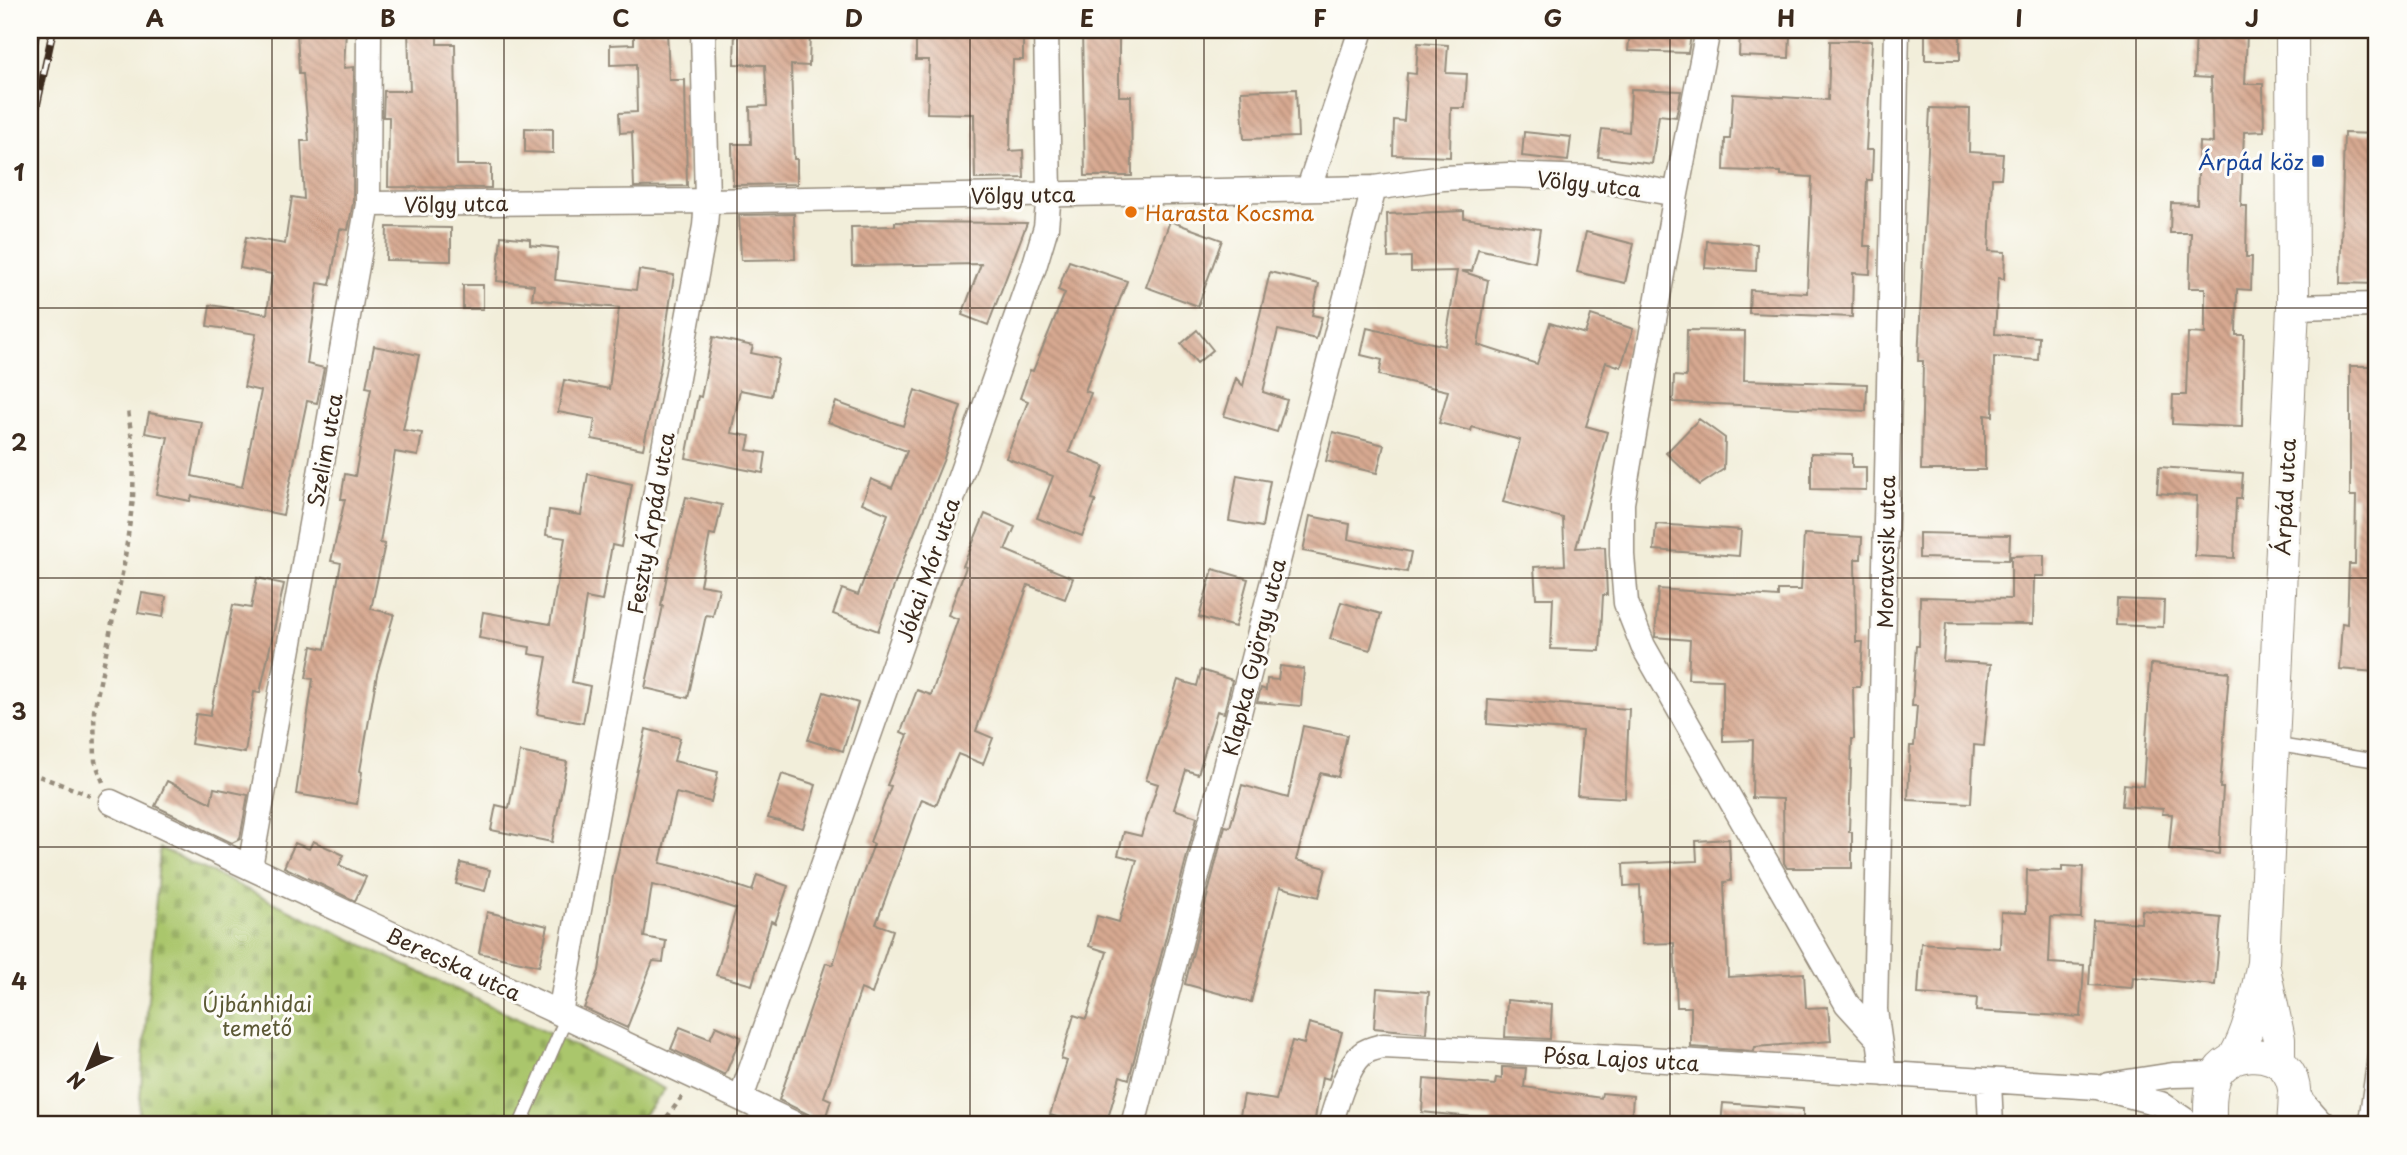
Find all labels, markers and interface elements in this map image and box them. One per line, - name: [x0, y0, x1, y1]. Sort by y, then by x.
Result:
- text: A: [146, 0, 164, 35]
- text: B: [380, 0, 396, 35]
- text: C: [612, 0, 630, 35]
- text: D: [845, 0, 863, 35]
- text: E: [1080, 0, 1094, 35]
- text: F: [1313, 0, 1327, 35]
- text: G: [1544, 0, 1562, 35]
- text: H: [1777, 0, 1795, 35]
- text: I: [2015, 0, 2023, 35]
- text: J: [2245, 0, 2259, 35]
- place label: Árpád köz: [2198, 145, 2304, 177]
- marker: Árpád köz: [2310, 153, 2326, 169]
- text: 1: [14, 154, 25, 189]
- street label: Völgy utca: [1535, 162, 1643, 204]
- street label: Völgy utca: [971, 177, 1075, 211]
- street label: Völgy utca: [404, 186, 508, 220]
- place label: Harasta Kocsma: [1145, 196, 1314, 228]
- marker: Harasta Kocsma: [1123, 204, 1139, 220]
- street label: Szelim utca: [298, 391, 350, 509]
- text: 2: [11, 424, 27, 459]
- street label: Feszty Árpád utca: [618, 429, 682, 617]
- street label: Árpád utca: [2265, 438, 2303, 556]
- street label: Moravcsik utca: [1868, 475, 1902, 629]
- street label: Jókai Mór utca: [887, 493, 967, 647]
- street label: Klapka György utca: [1213, 555, 1293, 759]
- text: 3: [11, 693, 27, 728]
- street label: Berecska utca: [381, 918, 527, 1008]
- text: 4: [11, 963, 27, 998]
- park label: Újbánhidai temető: [202, 987, 312, 1043]
- north arrow: [52, 1032, 122, 1102]
- street label: Pósa Lajos utca: [1542, 1038, 1700, 1078]
- text: N: [60, 1066, 91, 1096]

